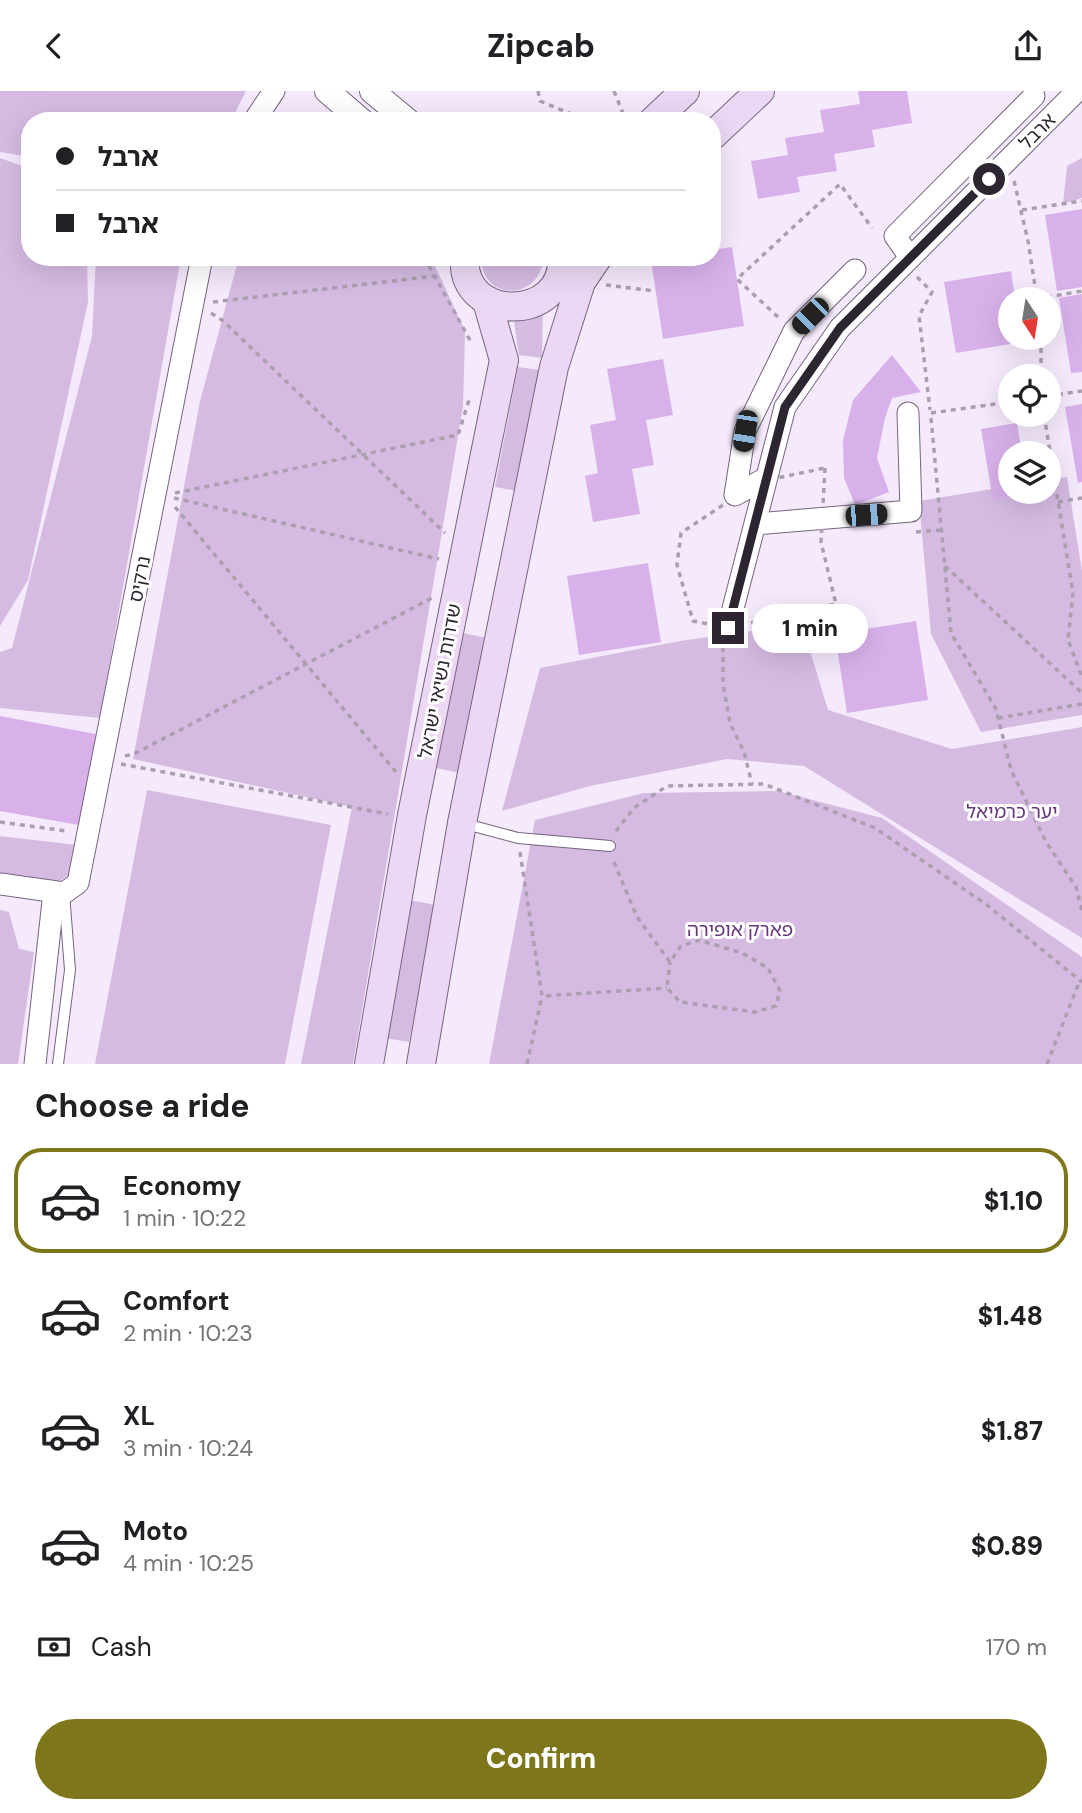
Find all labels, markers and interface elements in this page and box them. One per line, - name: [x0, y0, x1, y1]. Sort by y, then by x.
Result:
- text: Zipcab: [487, 25, 595, 67]
- icon: back: [35, 27, 73, 65]
- icon: share: [1009, 27, 1047, 65]
- street label: ארבל: [1014, 108, 1061, 155]
- text: ארבל: [98, 140, 159, 174]
- route start: [973, 163, 1005, 195]
- text: ארבל: [98, 207, 159, 241]
- north arrow: [998, 287, 1060, 350]
- map controls: [998, 287, 1061, 504]
- car: [788, 294, 833, 338]
- button: locate: [998, 364, 1061, 427]
- car: [732, 409, 759, 453]
- button: layers: [998, 441, 1061, 504]
- car: [845, 503, 888, 527]
- street label: נרקיס: [123, 554, 156, 604]
- street label: שדרות נשיאי ישראל: [412, 602, 467, 761]
- callout: 1 min: [752, 603, 868, 653]
- route end: [712, 612, 744, 644]
- text: 1 min: [782, 613, 838, 643]
- park label: יער כרמיאל: [966, 799, 1058, 824]
- park label: פארק אופירה: [687, 917, 793, 942]
- text: Choose a ride: [35, 1085, 250, 1127]
- icon: car: [39, 1169, 102, 1232]
- text: Economy: [123, 1169, 241, 1203]
- text: $1.10: [984, 1184, 1043, 1218]
- text: 1 min · 10:22: [123, 1203, 246, 1233]
- icon: car: [39, 1284, 102, 1347]
- text: Comfort: [123, 1284, 229, 1318]
- text: $1.48: [977, 1299, 1043, 1333]
- text: 2 min · 10:23: [123, 1318, 253, 1348]
- icon: car: [39, 1399, 102, 1462]
- text: XL: [123, 1399, 155, 1433]
- text: $1.87: [981, 1414, 1043, 1448]
- text: 3 min · 10:24: [123, 1433, 253, 1463]
- icon: car: [39, 1514, 102, 1577]
- text: Moto: [123, 1514, 188, 1548]
- text: $0.89: [971, 1529, 1043, 1563]
- text: 4 min · 10:25: [123, 1548, 254, 1578]
- icon: cash: [35, 1628, 73, 1666]
- text: Cash: [91, 1630, 152, 1664]
- text: 170 m: [986, 1632, 1047, 1662]
- button: Confirm: [35, 1719, 1047, 1799]

